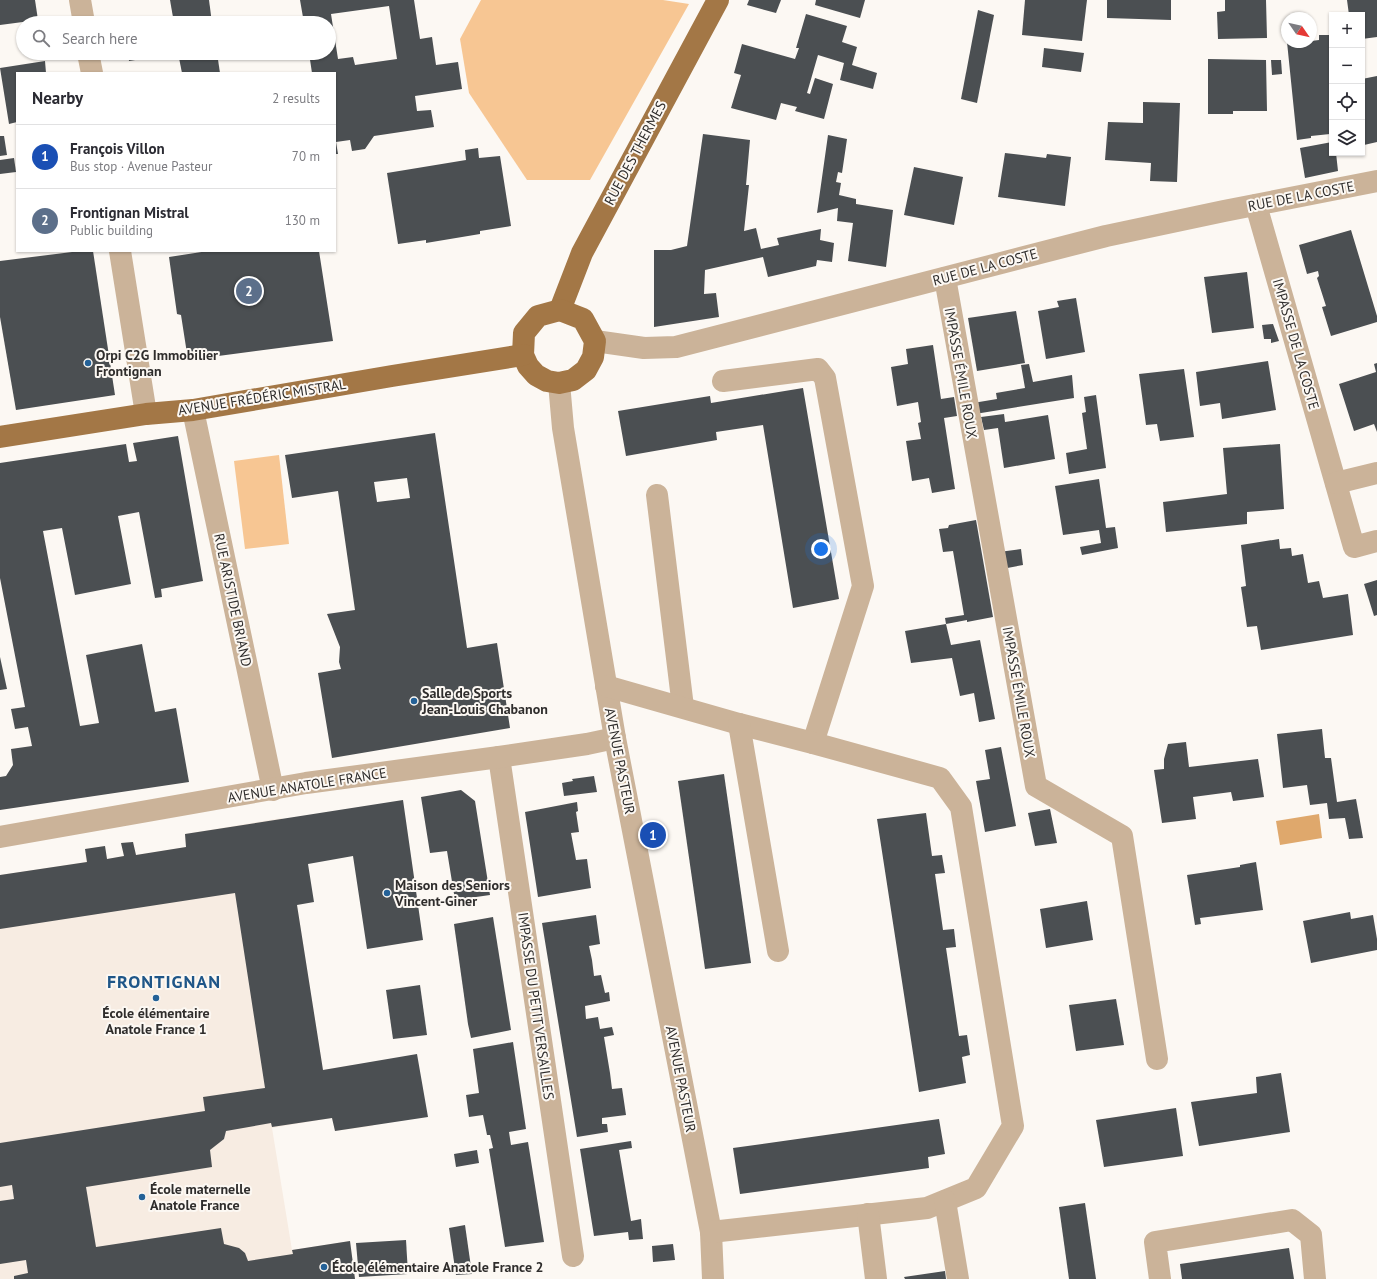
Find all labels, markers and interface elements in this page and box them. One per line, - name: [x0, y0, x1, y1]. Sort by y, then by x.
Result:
- north arrow: [1281, 12, 1317, 48]
- map controls: [1329, 12, 1365, 156]
- button: +: [1329, 12, 1365, 48]
- search box: [16, 16, 336, 60]
- icon: search: [30, 27, 52, 49]
- text: Search here: [62, 29, 138, 48]
- button: −: [1329, 48, 1365, 84]
- button: locate: [1329, 84, 1365, 120]
- text: Nearby: [32, 87, 83, 109]
- text: 2 results: [272, 90, 320, 107]
- street label: RUE DES THERMES: [600, 98, 670, 208]
- button: layers: [1329, 120, 1365, 156]
- text: François Villon: [70, 139, 165, 158]
- text: 1: [41, 148, 49, 165]
- text: 70 m: [292, 148, 320, 165]
- text: Bus stop · Avenue Pasteur: [70, 158, 212, 175]
- street label: RUE DE LA COSTE: [1246, 177, 1356, 215]
- text: Frontignan Mistral: [70, 203, 189, 222]
- text: 2: [41, 212, 49, 229]
- text: 130 m: [285, 212, 320, 229]
- text: Public building: [70, 222, 153, 239]
- street label: RUE DE LA COSTE: [931, 244, 1039, 290]
- pin: 2: [236, 276, 262, 306]
- street label: IMPASSE DE LA COSTE: [1269, 276, 1323, 412]
- street label: IMPASSE ÉMILE ROUX: [941, 306, 981, 440]
- place label: Orpi C2G Immobilier Frontignan: [96, 346, 218, 380]
- marker: Orpi C2G Immobilier Frontignan: [83, 358, 93, 368]
- street label: AVENUE FRÉDÉRIC MISTRAL: [177, 375, 347, 419]
- street label: RUE ARISTIDE BRIAND: [210, 532, 256, 668]
- your location: [811, 539, 831, 559]
- street label: IMPASSE ÉMILE ROUX: [999, 625, 1039, 759]
- place label: Salle de Sports Jean-Louis Chabanon: [421, 684, 548, 718]
- marker: Salle de Sports Jean-Louis Chabanon: [409, 696, 419, 706]
- street label: AVENUE PASTEUR: [601, 706, 639, 816]
- street label: AVENUE ANATOLE FRANCE: [226, 764, 388, 806]
- pin: 1: [640, 820, 666, 850]
- place label: Maison des Seniors Vincent-Giner: [394, 876, 510, 910]
- marker: Maison des Seniors Vincent-Giner: [382, 888, 392, 898]
- street label: IMPASSE DU PETIT VERSAILLES: [514, 911, 558, 1101]
- district label: FRONTIGNAN: [107, 970, 221, 993]
- marker: École élémentaire Anatole France 1: [151, 993, 161, 1003]
- place label: École élémentaire Anatole France 1: [102, 1004, 210, 1038]
- street label: AVENUE PASTEUR: [662, 1024, 700, 1134]
- place label: École maternelle Anatole France: [150, 1180, 251, 1214]
- marker: École maternelle Anatole France: [137, 1192, 147, 1202]
- place label: École élémentaire Anatole France 2: [332, 1258, 544, 1276]
- marker: École élémentaire Anatole France 2: [319, 1262, 329, 1272]

